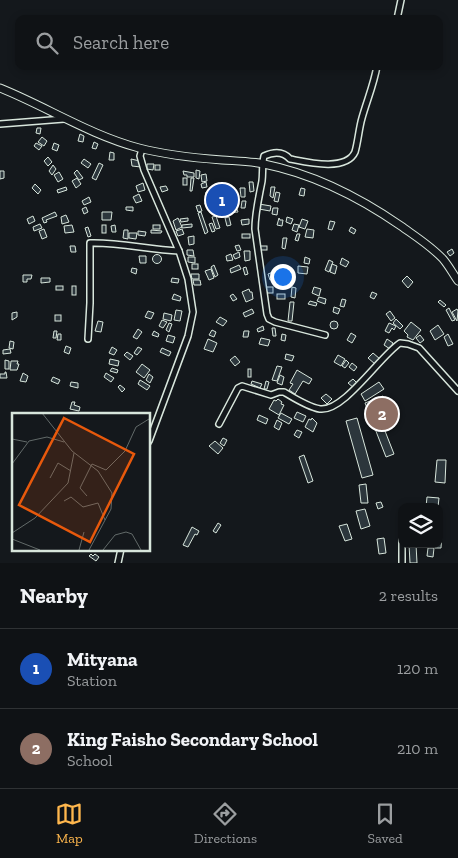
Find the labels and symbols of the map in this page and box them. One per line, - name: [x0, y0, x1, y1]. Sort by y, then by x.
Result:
- pin: 1: [206, 181, 238, 219]
- your location: [270, 264, 296, 290]
- pin: 2: [366, 395, 398, 433]
- inset map: [12, 413, 150, 550]

